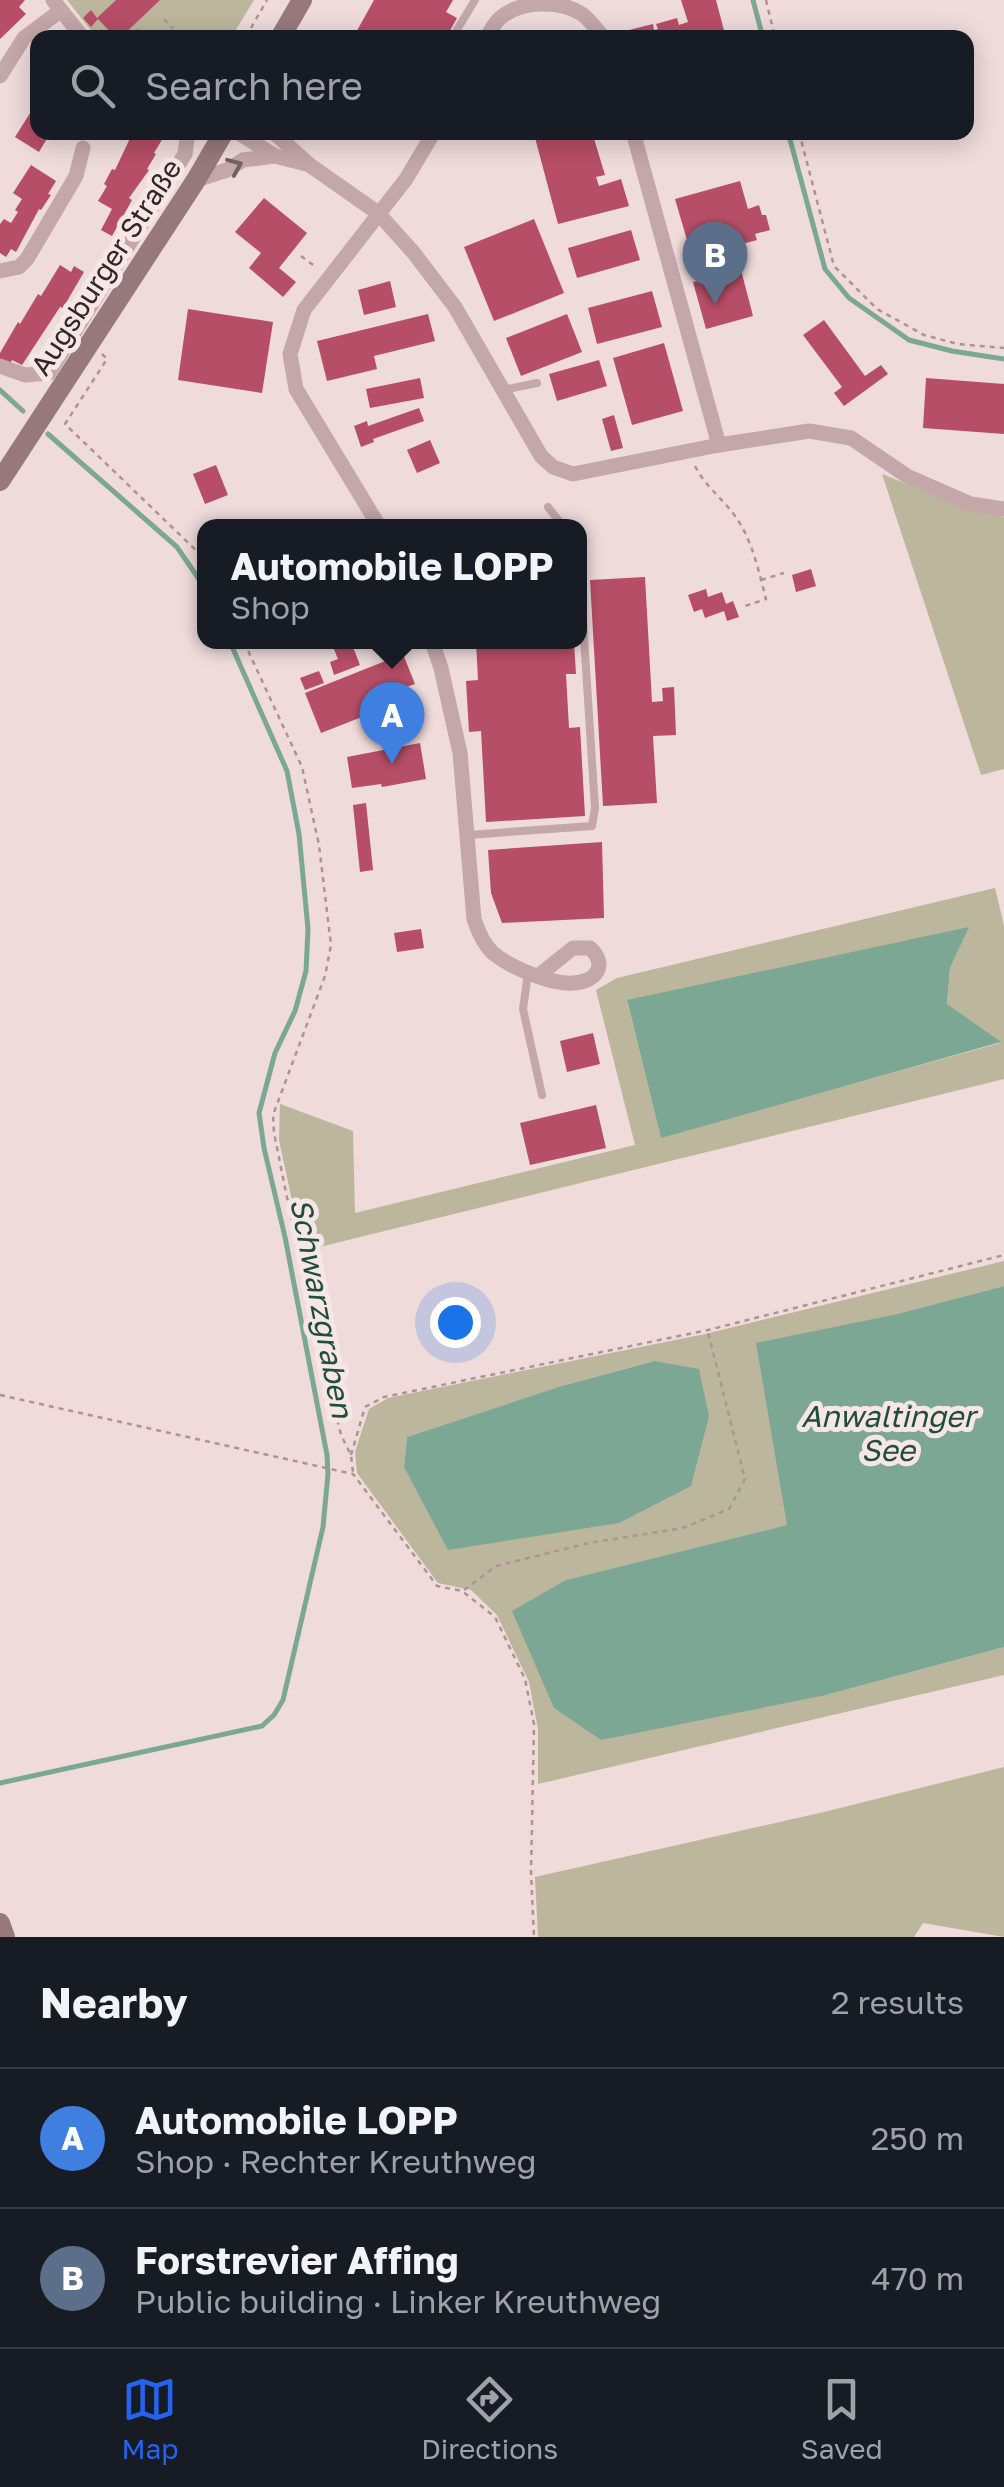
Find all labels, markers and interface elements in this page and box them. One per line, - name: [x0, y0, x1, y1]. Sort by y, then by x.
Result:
- search box: [30, 30, 974, 140]
- icon: search: [65, 58, 120, 113]
- text: Search here: [145, 63, 363, 108]
- street label: Augsburger Straße: [23, 153, 188, 381]
- one-way arrow: [225, 157, 243, 177]
- pin: B: [682, 222, 748, 304]
- popup: [197, 519, 587, 649]
- text: Automobile LOPP: [231, 543, 553, 588]
- text: Shop: [231, 588, 310, 626]
- pin: A: [360, 682, 424, 764]
- water label: Schwarzgraben: [283, 1195, 361, 1422]
- your location: [430, 1297, 481, 1348]
- water label: Anwaltinger See: [801, 1398, 979, 1468]
- text: Nearby: [40, 1977, 188, 2027]
- text: 2 results: [831, 1983, 964, 2021]
- text: Automobile LOPP: [135, 2097, 458, 2142]
- text: A: [61, 2119, 84, 2157]
- text: 250 m: [871, 2119, 964, 2157]
- text: Shop · Rechter Kreuthweg: [135, 2142, 536, 2180]
- text: Forstrevier Affing: [135, 2237, 459, 2282]
- text: B: [61, 2259, 84, 2297]
- text: 470 m: [871, 2259, 964, 2297]
- text: Public building · Linker Kreuthweg: [135, 2282, 661, 2320]
- tab: Map: [121, 2372, 179, 2465]
- tab: Directions: [421, 2372, 558, 2465]
- tab: Saved: [801, 2372, 883, 2465]

